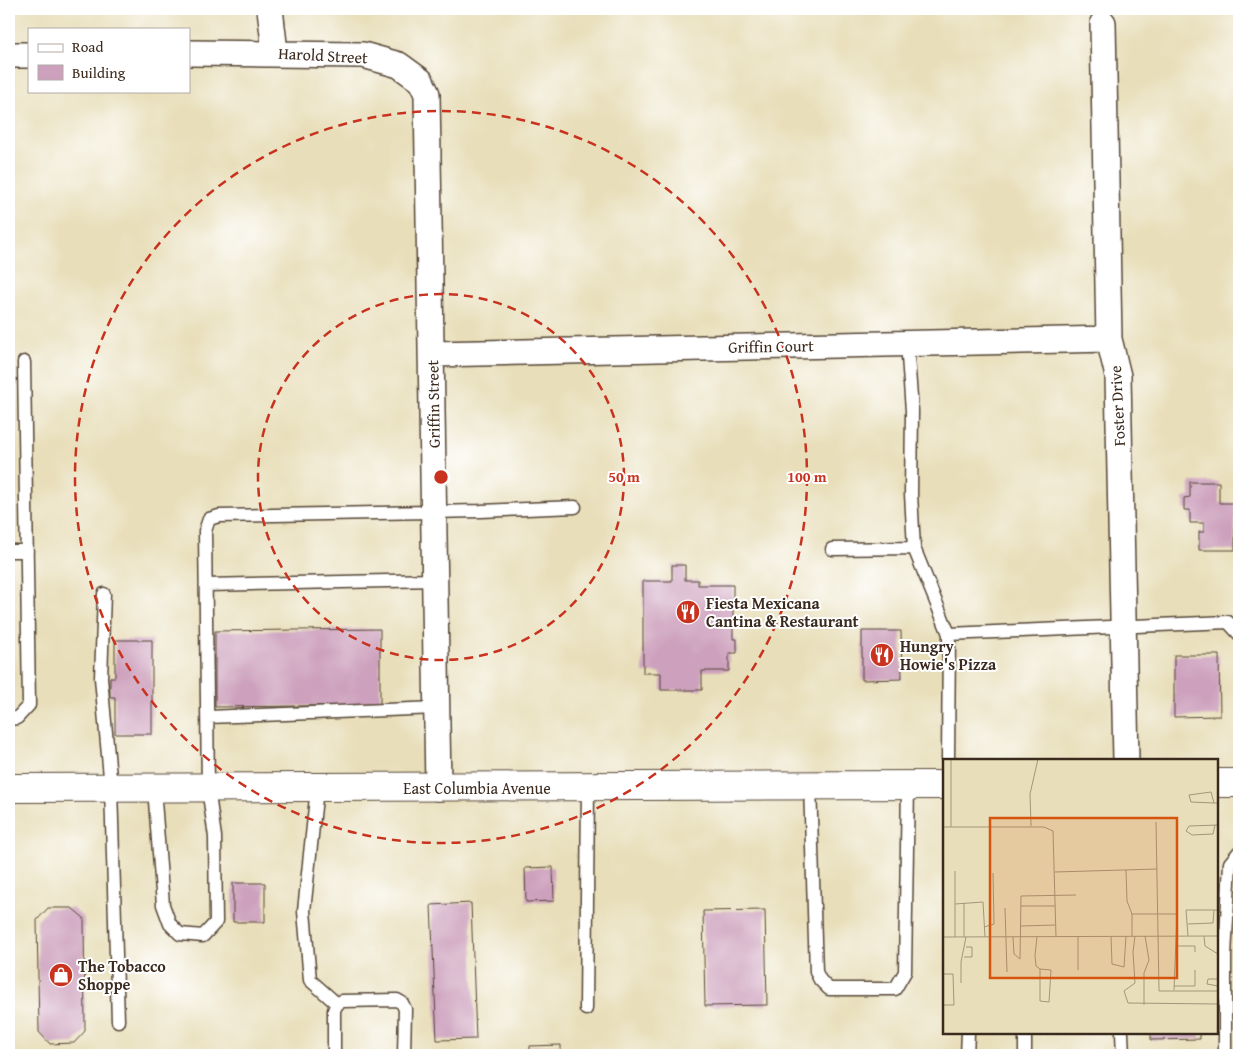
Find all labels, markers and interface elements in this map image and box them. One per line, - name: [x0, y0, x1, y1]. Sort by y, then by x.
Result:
- legend: [28, 28, 190, 92]
- text: Road: [72, 36, 103, 57]
- street label: Harold Street: [278, 41, 369, 69]
- text: Building: [72, 62, 126, 83]
- street label: Griffin Court: [728, 333, 814, 359]
- street label: Griffin Street: [420, 359, 446, 448]
- street label: Foster Drive: [1103, 365, 1131, 447]
- text: 50 m: [608, 466, 640, 487]
- text: 100 m: [787, 466, 827, 487]
- centre of rings: [432, 468, 450, 486]
- place label: Fiesta Mexicana Cantina & Restaurant: [706, 591, 859, 633]
- restaurant icon: Fiesta Mexicana Cantina & Restaurant: [675, 599, 701, 625]
- place label: Hungry Howie's Pizza: [900, 634, 997, 676]
- restaurant icon: Hungry Howie's Pizza: [869, 642, 895, 668]
- inset map: [943, 759, 1218, 1034]
- street label: East Columbia Avenue: [403, 776, 551, 800]
- place label: The Tobacco Shoppe: [78, 954, 166, 996]
- shop icon: The Tobacco Shoppe: [48, 962, 74, 988]

